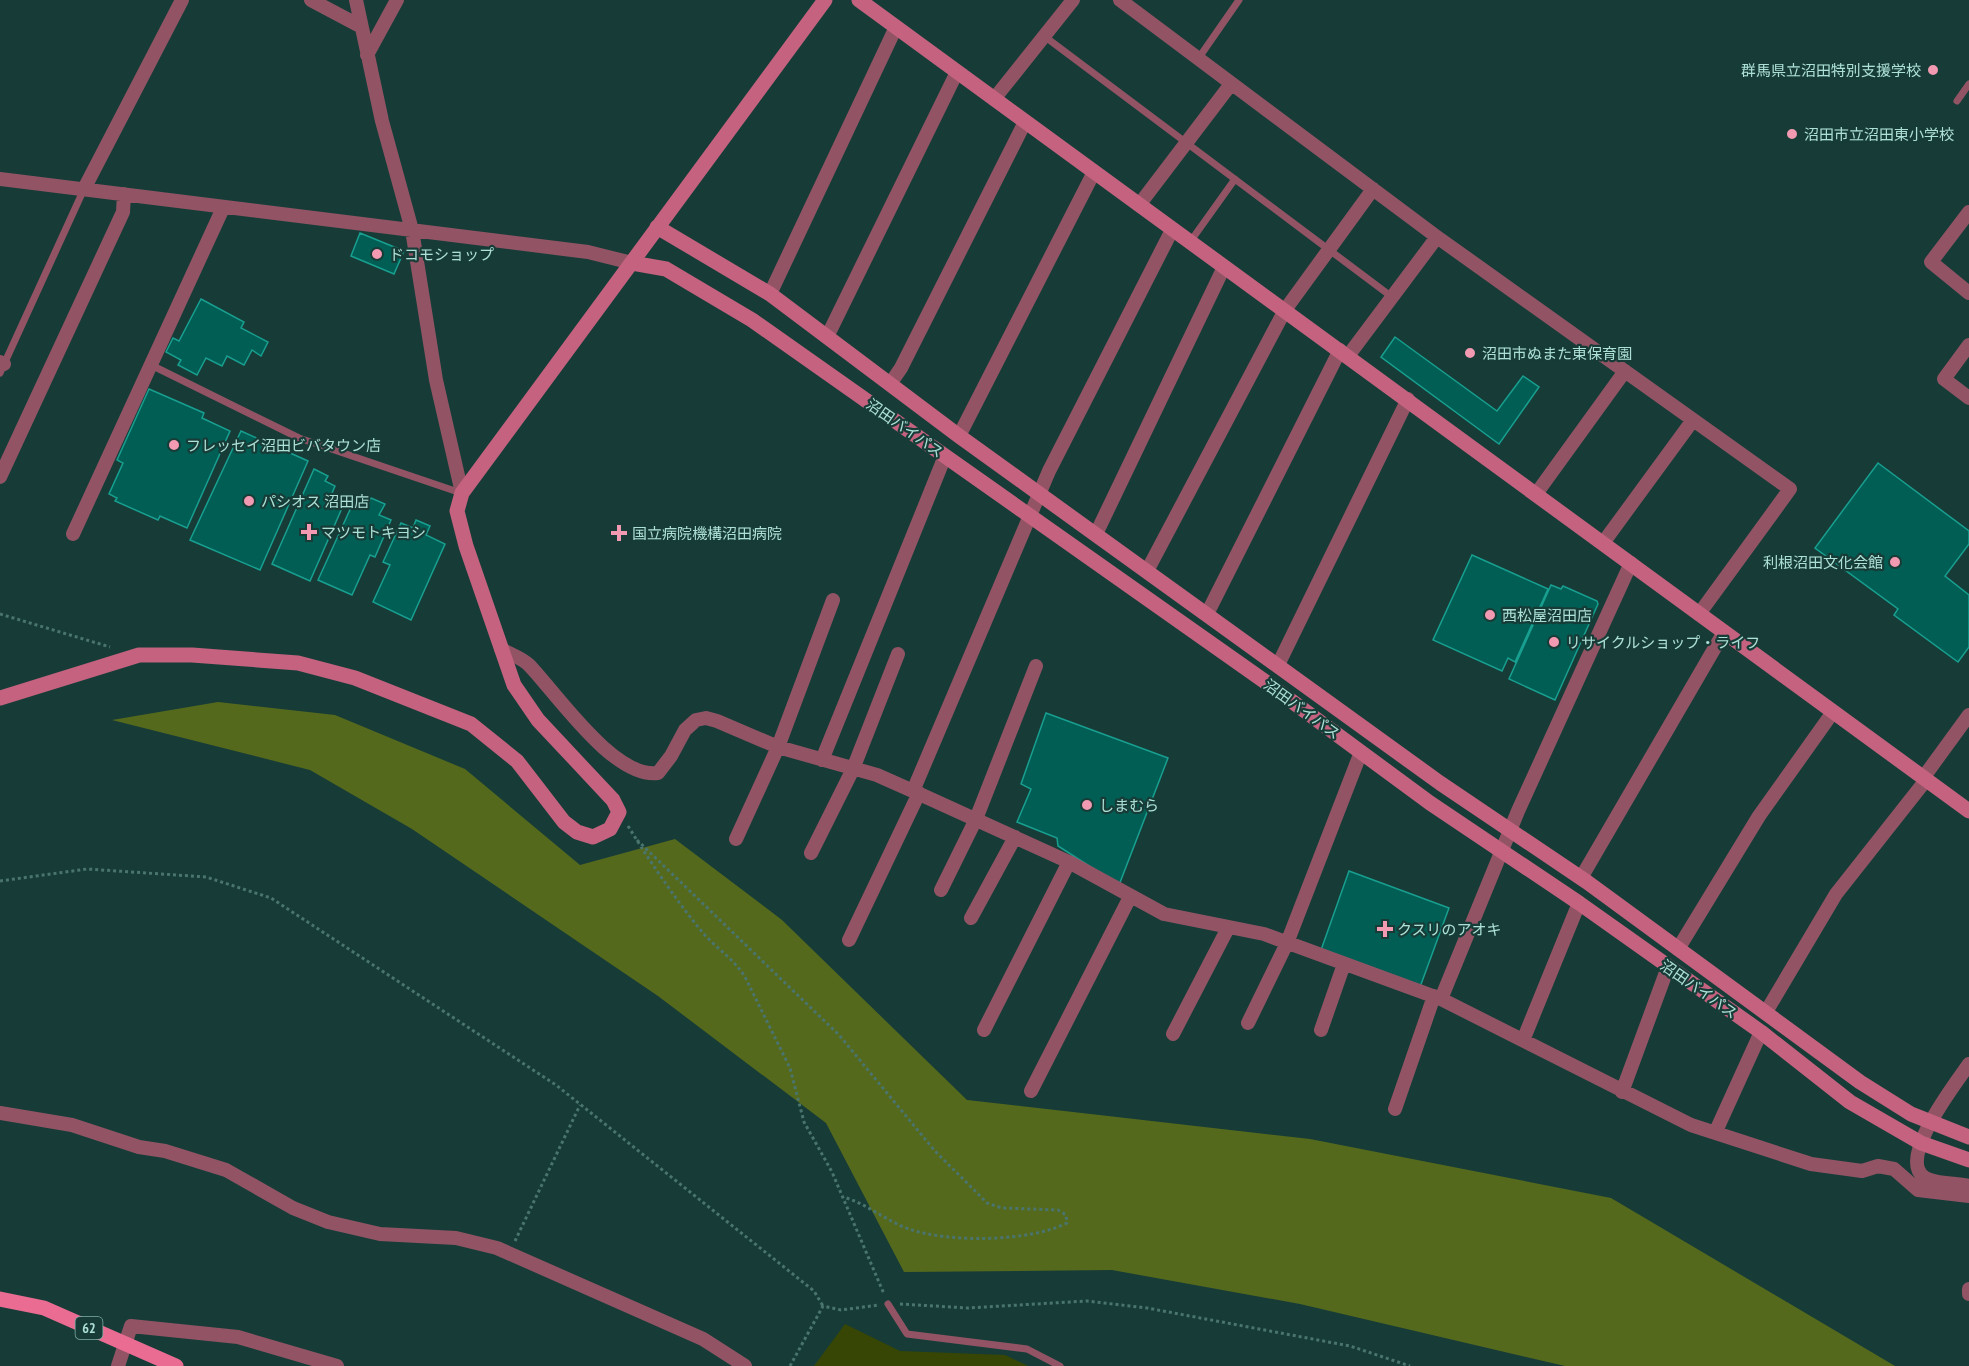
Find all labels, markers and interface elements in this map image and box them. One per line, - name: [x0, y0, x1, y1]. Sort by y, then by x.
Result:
- place label: 群馬県立沼田特別支援学校: [1741, 61, 1921, 80]
- marker: 群馬県立沼田特別支援学校: [1926, 63, 1940, 77]
- place label: 沼田市立沼田東小学校: [1804, 125, 1954, 144]
- marker: 沼田市立沼田東小学校: [1785, 127, 1799, 141]
- place label: ドコモショップ: [389, 245, 494, 264]
- marker: ドコモショップ: [370, 247, 384, 261]
- place label: 沼田市ぬまた東保育園: [1482, 344, 1632, 363]
- marker: 沼田市ぬまた東保育園: [1463, 346, 1477, 360]
- street label: 沼田バイパス: [863, 394, 947, 462]
- place label: フレッセイ沼田ビバタウン店: [186, 436, 381, 455]
- marker: フレッセイ沼田ビバタウン店: [167, 438, 181, 452]
- place label: パシオス 沼田店: [261, 492, 369, 511]
- marker: パシオス 沼田店: [242, 494, 256, 508]
- place label: マツモトキヨシ: [321, 523, 426, 542]
- marker: 国立病院機構沼田病院: [610, 524, 628, 542]
- place label: 国立病院機構沼田病院: [632, 524, 782, 543]
- marker: マツモトキヨシ: [302, 525, 316, 539]
- place label: 利根沼田文化会館: [1763, 553, 1883, 572]
- marker: 利根沼田文化会館: [1888, 555, 1902, 569]
- place label: 西松屋沼田店: [1502, 606, 1592, 625]
- marker: 西松屋沼田店: [1483, 608, 1497, 622]
- place label: リサイクルショップ・ライフ: [1566, 633, 1760, 652]
- marker: リサイクルショップ・ライフ: [1547, 635, 1561, 649]
- street label: 沼田バイパス: [1260, 675, 1344, 743]
- place label: しまむら: [1099, 796, 1159, 815]
- marker: しまむら: [1080, 798, 1094, 812]
- place label: クスリのアオキ: [1397, 920, 1502, 939]
- marker: クスリのアオキ: [1378, 922, 1392, 936]
- street label: 沼田バイパス: [1657, 955, 1741, 1023]
- road number: 62: [76, 1317, 103, 1339]

